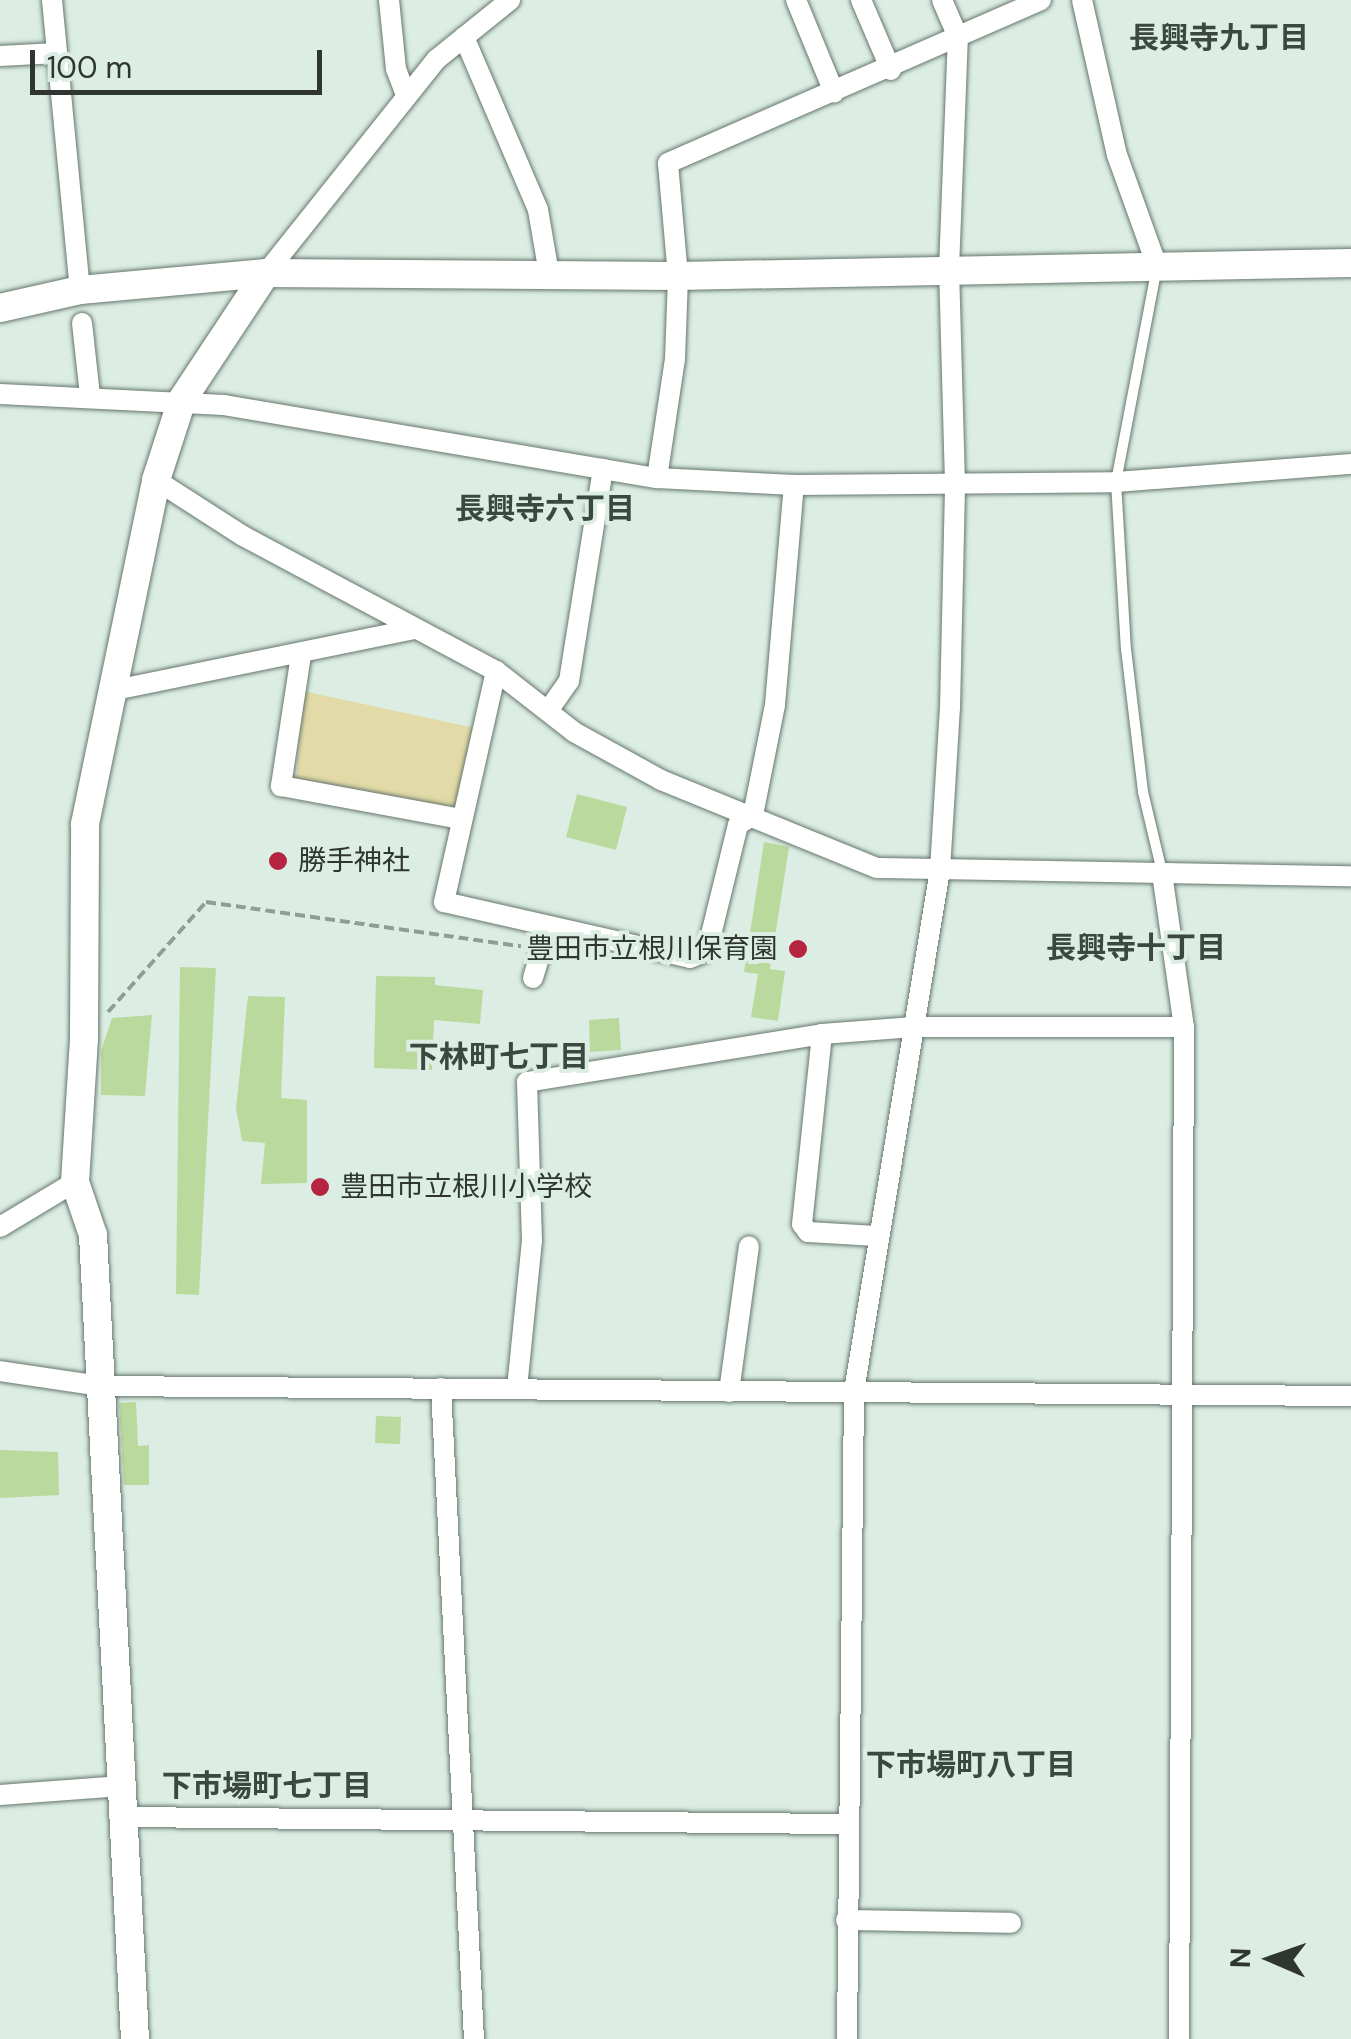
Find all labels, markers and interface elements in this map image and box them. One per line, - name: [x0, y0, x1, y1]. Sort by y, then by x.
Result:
- district label: 長興寺九丁目: [1129, 20, 1309, 56]
- scale bar: [35, 30, 328, 92]
- text: 100 m: [47, 48, 132, 87]
- district label: 長興寺六丁目: [455, 491, 635, 527]
- place label: 勝手神社: [298, 844, 410, 878]
- marker: 勝手神社: [267, 850, 289, 872]
- district label: 長興寺十丁目: [1046, 930, 1226, 966]
- place label: 豊田市立根川保育園: [526, 932, 778, 966]
- marker: 豊田市立根川保育園: [787, 938, 809, 960]
- district label: 下林町七丁目: [409, 1039, 589, 1075]
- place label: 豊田市立根川小学校: [340, 1170, 592, 1204]
- marker: 豊田市立根川小学校: [309, 1176, 331, 1198]
- district label: 下市場町八丁目: [866, 1747, 1076, 1783]
- district label: 下市場町七丁目: [162, 1768, 372, 1804]
- north arrow: [1221, 1909, 1321, 2009]
- text: N: [1222, 1947, 1259, 1969]

